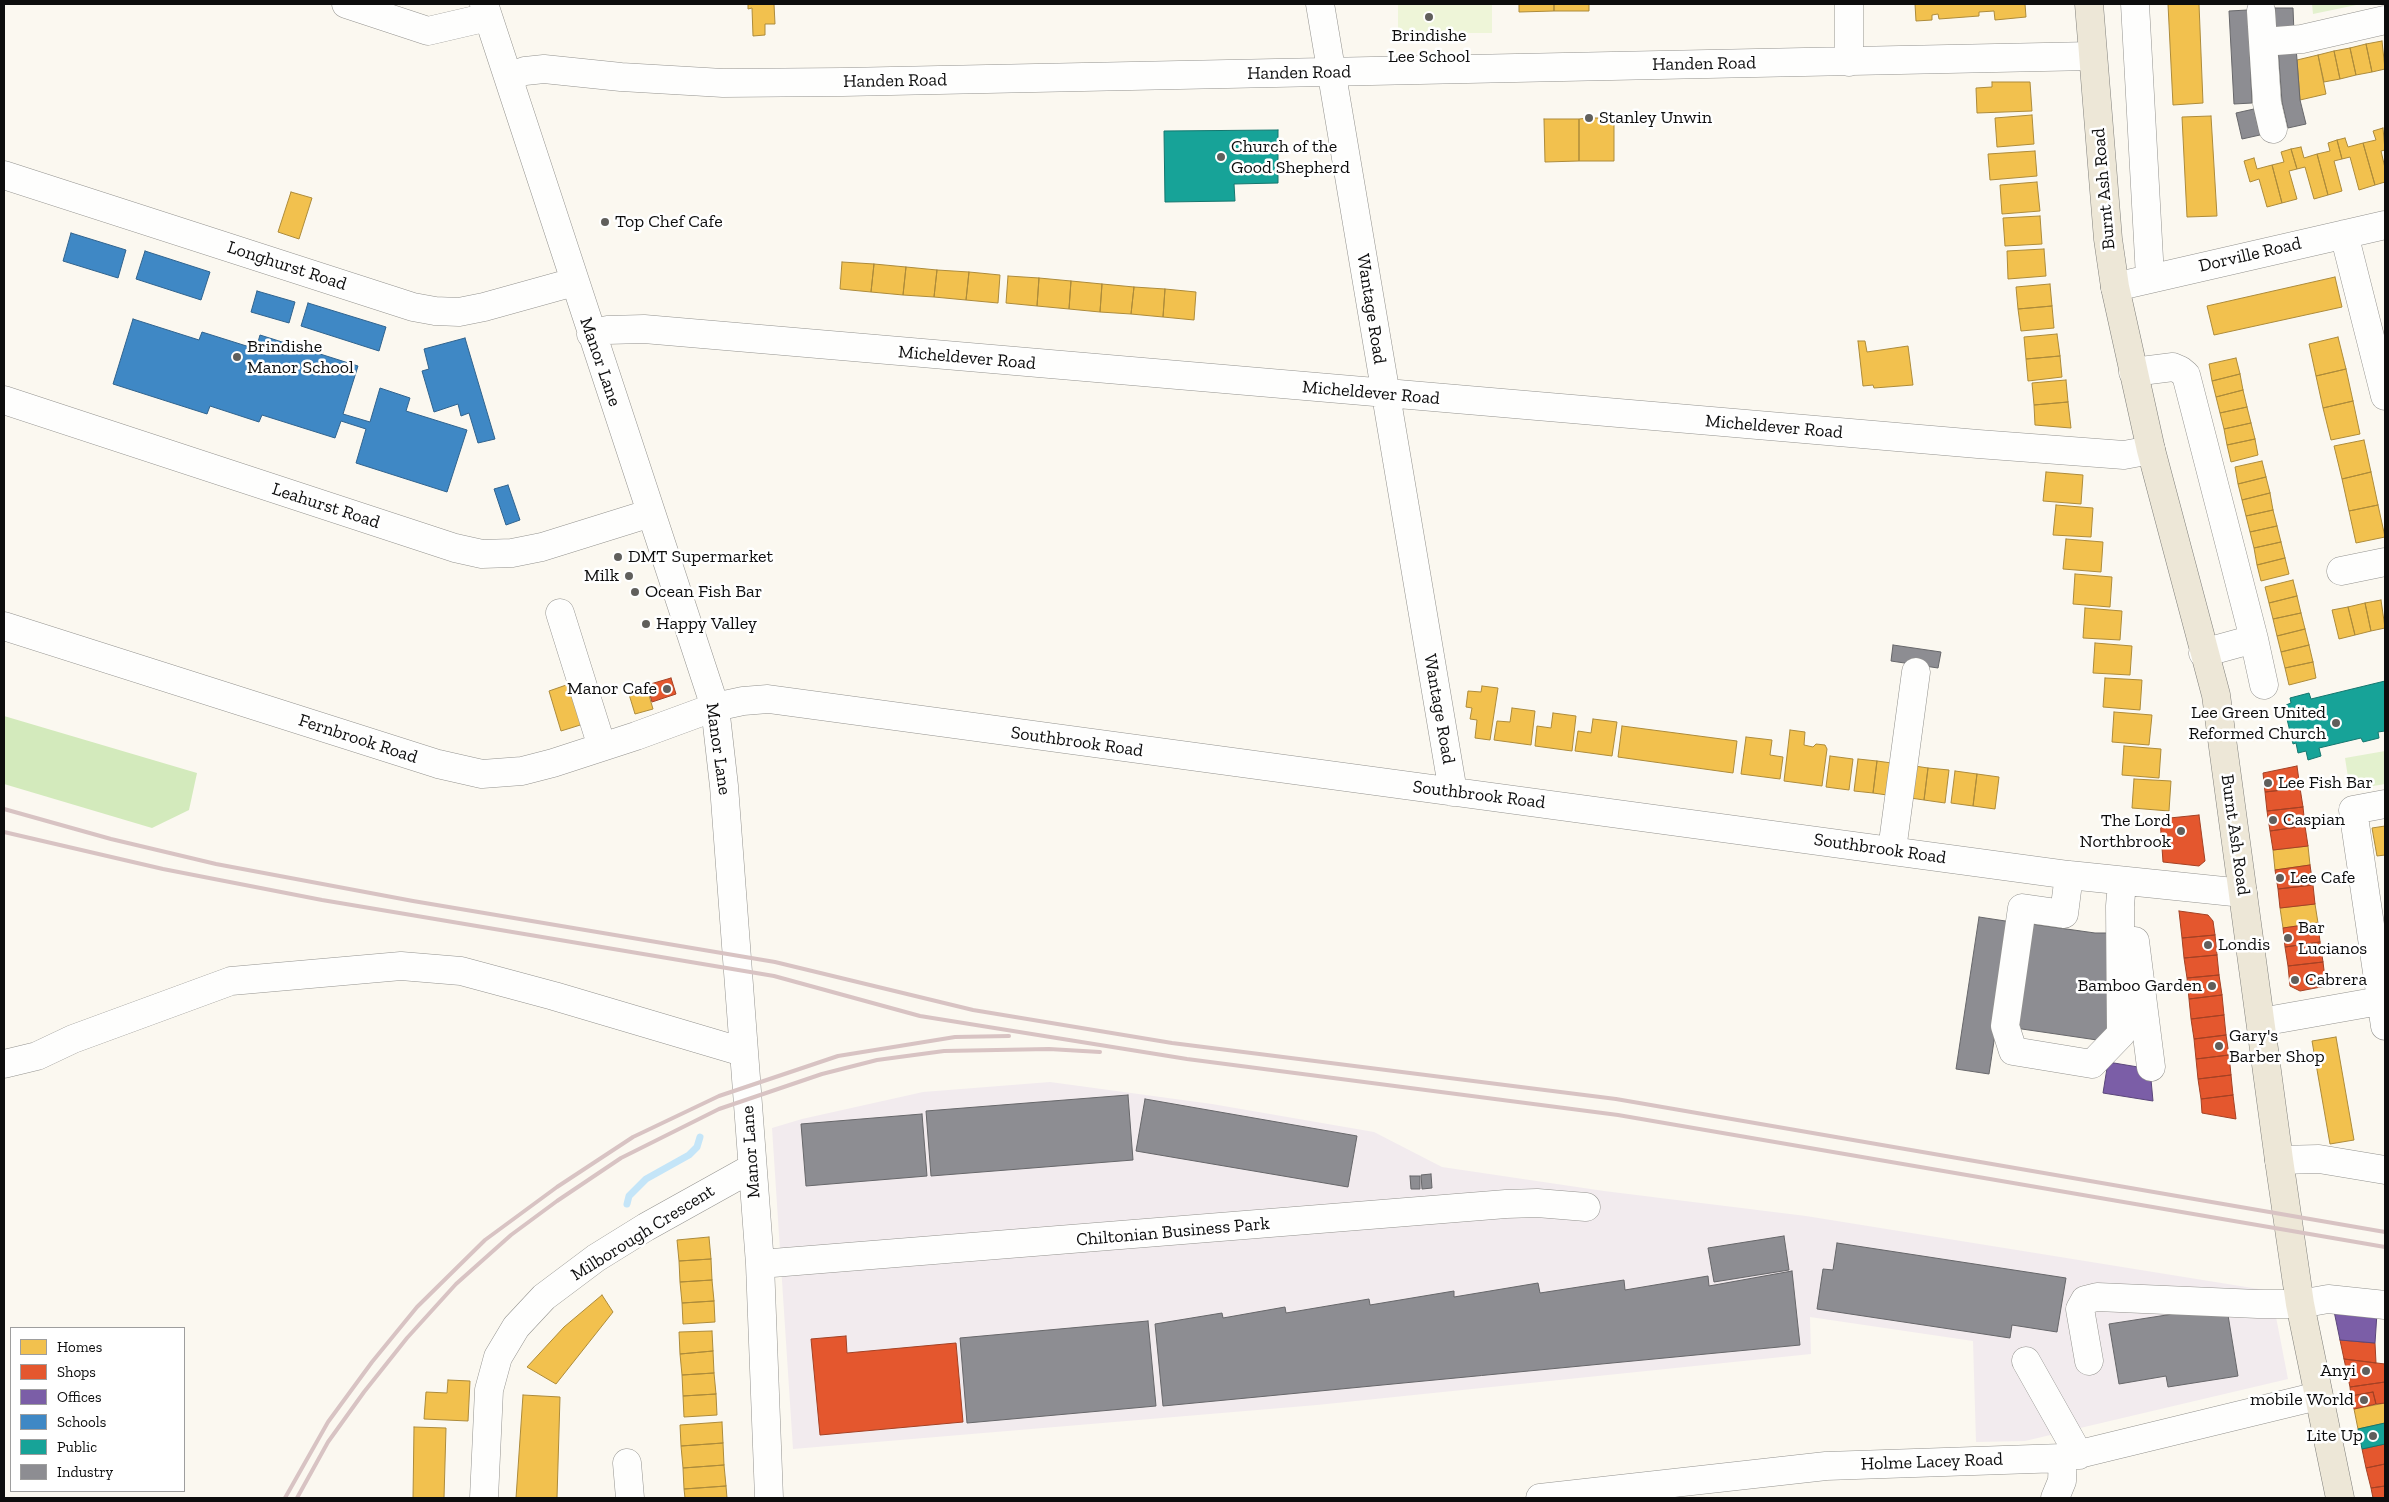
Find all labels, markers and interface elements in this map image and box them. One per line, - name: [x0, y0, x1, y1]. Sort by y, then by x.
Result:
- marker: Brindishe Lee School: [1423, 11, 1435, 23]
- place label: Brindishe Lee School: [1388, 25, 1470, 68]
- street label: Handen Road: [1652, 52, 1756, 76]
- street label: Handen Road: [1247, 61, 1351, 85]
- street label: Handen Road: [843, 69, 947, 93]
- place label: Stanley Unwin: [1599, 107, 1712, 129]
- marker: Stanley Unwin: [1583, 112, 1595, 124]
- street label: Burnt Ash Road: [2088, 127, 2120, 251]
- place label: Church of the Good Shepherd: [1231, 136, 1350, 178]
- marker: Church of the Good Shepherd: [1215, 151, 1227, 163]
- place label: Top Chef Cafe: [615, 211, 723, 233]
- marker: Top Chef Cafe: [599, 216, 611, 228]
- street label: Dorville Road: [2197, 233, 2303, 277]
- street label: Longhurst Road: [225, 237, 349, 295]
- street label: Wantage Road: [1352, 252, 1390, 366]
- street label: Manor Lane: [575, 315, 625, 409]
- place label: Brindishe Manor School: [247, 336, 354, 378]
- street label: Micheldever Road: [897, 341, 1037, 375]
- marker: Brindishe Manor School: [231, 351, 243, 363]
- street label: Micheldever Road: [1301, 376, 1441, 410]
- street label: Micheldever Road: [1704, 410, 1844, 444]
- street label: Leahurst Road: [269, 478, 383, 534]
- place label: DMT Supermarket: [628, 546, 773, 568]
- marker: DMT Supermarket: [612, 551, 624, 563]
- place label: Milk: [584, 565, 619, 587]
- marker: Milk: [623, 570, 635, 582]
- place label: Ocean Fish Bar: [645, 581, 762, 603]
- marker: Ocean Fish Bar: [629, 586, 641, 598]
- place label: Happy Valley: [656, 613, 757, 635]
- marker: Happy Valley: [640, 618, 652, 630]
- street label: Wantage Road: [1419, 652, 1459, 766]
- place label: Manor Cafe: [567, 678, 657, 700]
- marker: Manor Cafe: [661, 683, 673, 695]
- street label: Manor Lane: [701, 702, 735, 796]
- place label: Lee Green United Reformed Church: [2189, 702, 2326, 744]
- street label: Fernbrook Road: [296, 710, 420, 768]
- marker: Lee Green United Reformed Church: [2330, 717, 2342, 729]
- street label: Southbrook Road: [1009, 722, 1145, 762]
- place label: Lee Fish Bar: [2278, 772, 2373, 794]
- street label: Burnt Ash Road: [2216, 773, 2254, 897]
- street label: Southbrook Road: [1411, 776, 1547, 814]
- marker: Lee Fish Bar: [2262, 777, 2274, 789]
- place label: Caspian: [2283, 809, 2345, 831]
- place label: The Lord Northbrook: [2080, 810, 2171, 852]
- marker: Caspian: [2267, 814, 2279, 826]
- marker: The Lord Northbrook: [2175, 825, 2187, 837]
- street label: Southbrook Road: [1812, 829, 1948, 869]
- place label: Lee Cafe: [2290, 867, 2355, 889]
- marker: Lee Cafe: [2274, 872, 2286, 884]
- place label: Bar Lucianos: [2298, 917, 2367, 960]
- marker: Bar Lucianos: [2282, 932, 2294, 944]
- place label: Londis: [2218, 934, 2270, 956]
- marker: Londis: [2202, 939, 2214, 951]
- place label: Cabrera: [2305, 969, 2367, 991]
- marker: Cabrera: [2289, 974, 2301, 986]
- place label: Bamboo Garden: [2077, 975, 2202, 997]
- marker: Bamboo Garden: [2206, 980, 2218, 992]
- place label: Gary's Barber Shop: [2229, 1025, 2325, 1068]
- marker: Gary's Barber Shop: [2213, 1040, 2225, 1052]
- street label: Manor Lane: [737, 1105, 765, 1199]
- street label: Milborough Crescent: [567, 1180, 719, 1286]
- street label: Chiltonian Business Park: [1075, 1213, 1271, 1251]
- legend: [10, 1327, 185, 1492]
- text: Homes: [57, 1338, 102, 1356]
- place label: Anyi: [2320, 1360, 2356, 1382]
- text: Shops: [57, 1363, 96, 1381]
- marker: Anyi: [2360, 1365, 2372, 1377]
- text: Offices: [57, 1388, 101, 1406]
- place label: mobile World: [2250, 1389, 2354, 1411]
- marker: mobile World: [2358, 1394, 2370, 1406]
- text: Schools: [57, 1413, 106, 1431]
- place label: Lite Up: [2306, 1425, 2363, 1447]
- marker: Lite Up: [2367, 1430, 2379, 1442]
- text: Public: [57, 1438, 97, 1456]
- street label: Holme Lacey Road: [1861, 1449, 2003, 1475]
- text: Industry: [57, 1463, 113, 1481]

